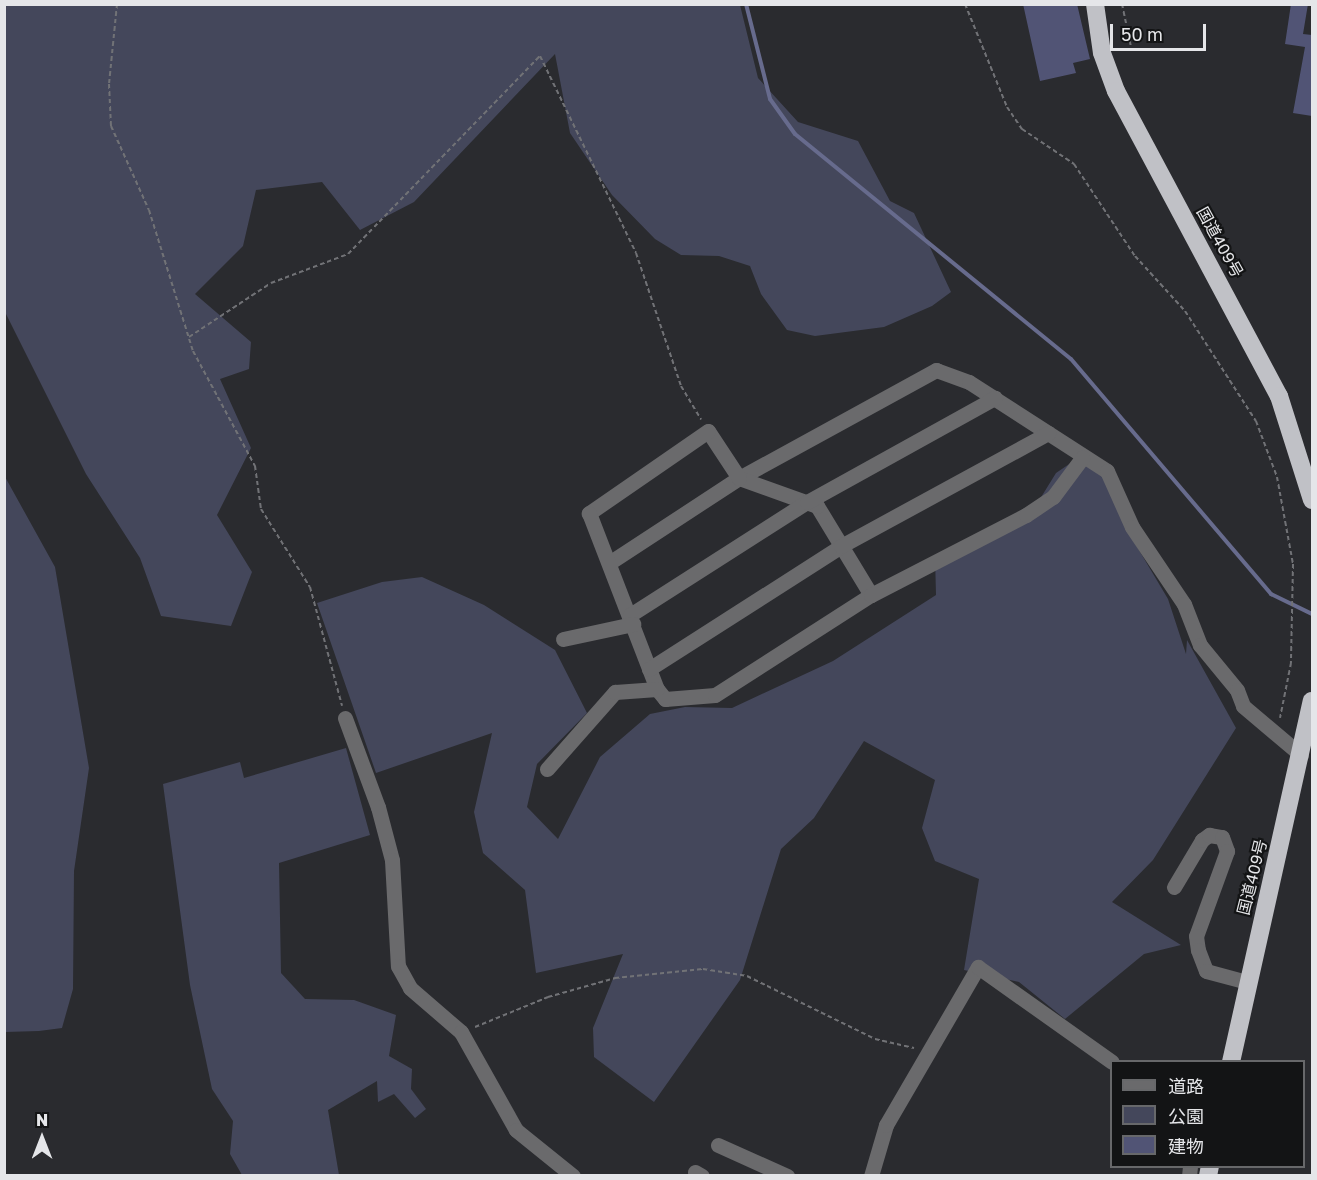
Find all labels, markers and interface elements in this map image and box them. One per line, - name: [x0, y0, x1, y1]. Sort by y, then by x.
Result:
- scale bar: [1113, 12, 1209, 50]
- text: 50 m: [1121, 23, 1163, 45]
- street label: 国道409号: [1193, 204, 1247, 280]
- street label: 国道409号: [1233, 837, 1271, 917]
- legend: [1110, 1060, 1305, 1168]
- text: 道路: [1168, 1075, 1204, 1097]
- text: 公園: [1168, 1105, 1204, 1127]
- north arrow: [12, 1108, 72, 1168]
- text: N: [36, 1110, 48, 1130]
- text: 建物: [1168, 1135, 1204, 1157]

